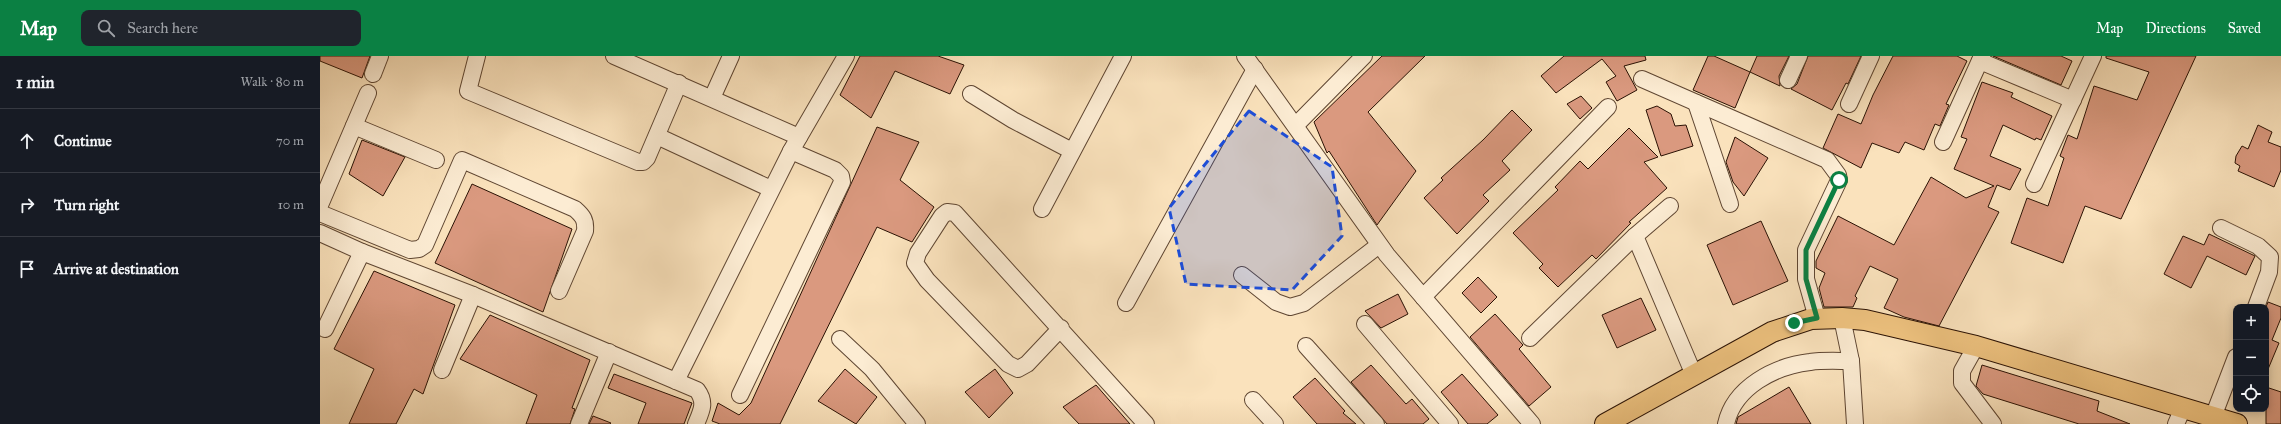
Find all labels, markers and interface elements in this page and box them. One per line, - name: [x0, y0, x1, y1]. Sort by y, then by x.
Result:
- search box: [81, 10, 361, 46]
- text: Map: [20, 17, 57, 40]
- icon: search: [95, 17, 117, 39]
- text: Search here: [127, 19, 198, 37]
- text: Map: [2096, 20, 2123, 37]
- text: Directions: [2145, 20, 2206, 37]
- text: Saved: [2228, 20, 2261, 37]
- text: 1 min: [16, 72, 55, 93]
- text: Walk · 80 m: [241, 74, 304, 90]
- icon: ahead: [16, 130, 38, 152]
- text: Continue: [54, 132, 112, 150]
- text: 70 m: [276, 133, 304, 149]
- route start: [1830, 171, 1848, 189]
- icon: right: [16, 194, 38, 216]
- text: Turn right: [54, 196, 119, 214]
- text: 10 m: [278, 197, 304, 213]
- icon: arrive: [16, 258, 38, 280]
- text: Arrive at destination: [54, 260, 179, 278]
- map controls: [2233, 304, 2269, 412]
- button: +: [2233, 304, 2269, 340]
- route end: [1785, 314, 1803, 332]
- button: −: [2233, 340, 2269, 376]
- button: locate: [2233, 376, 2269, 412]

